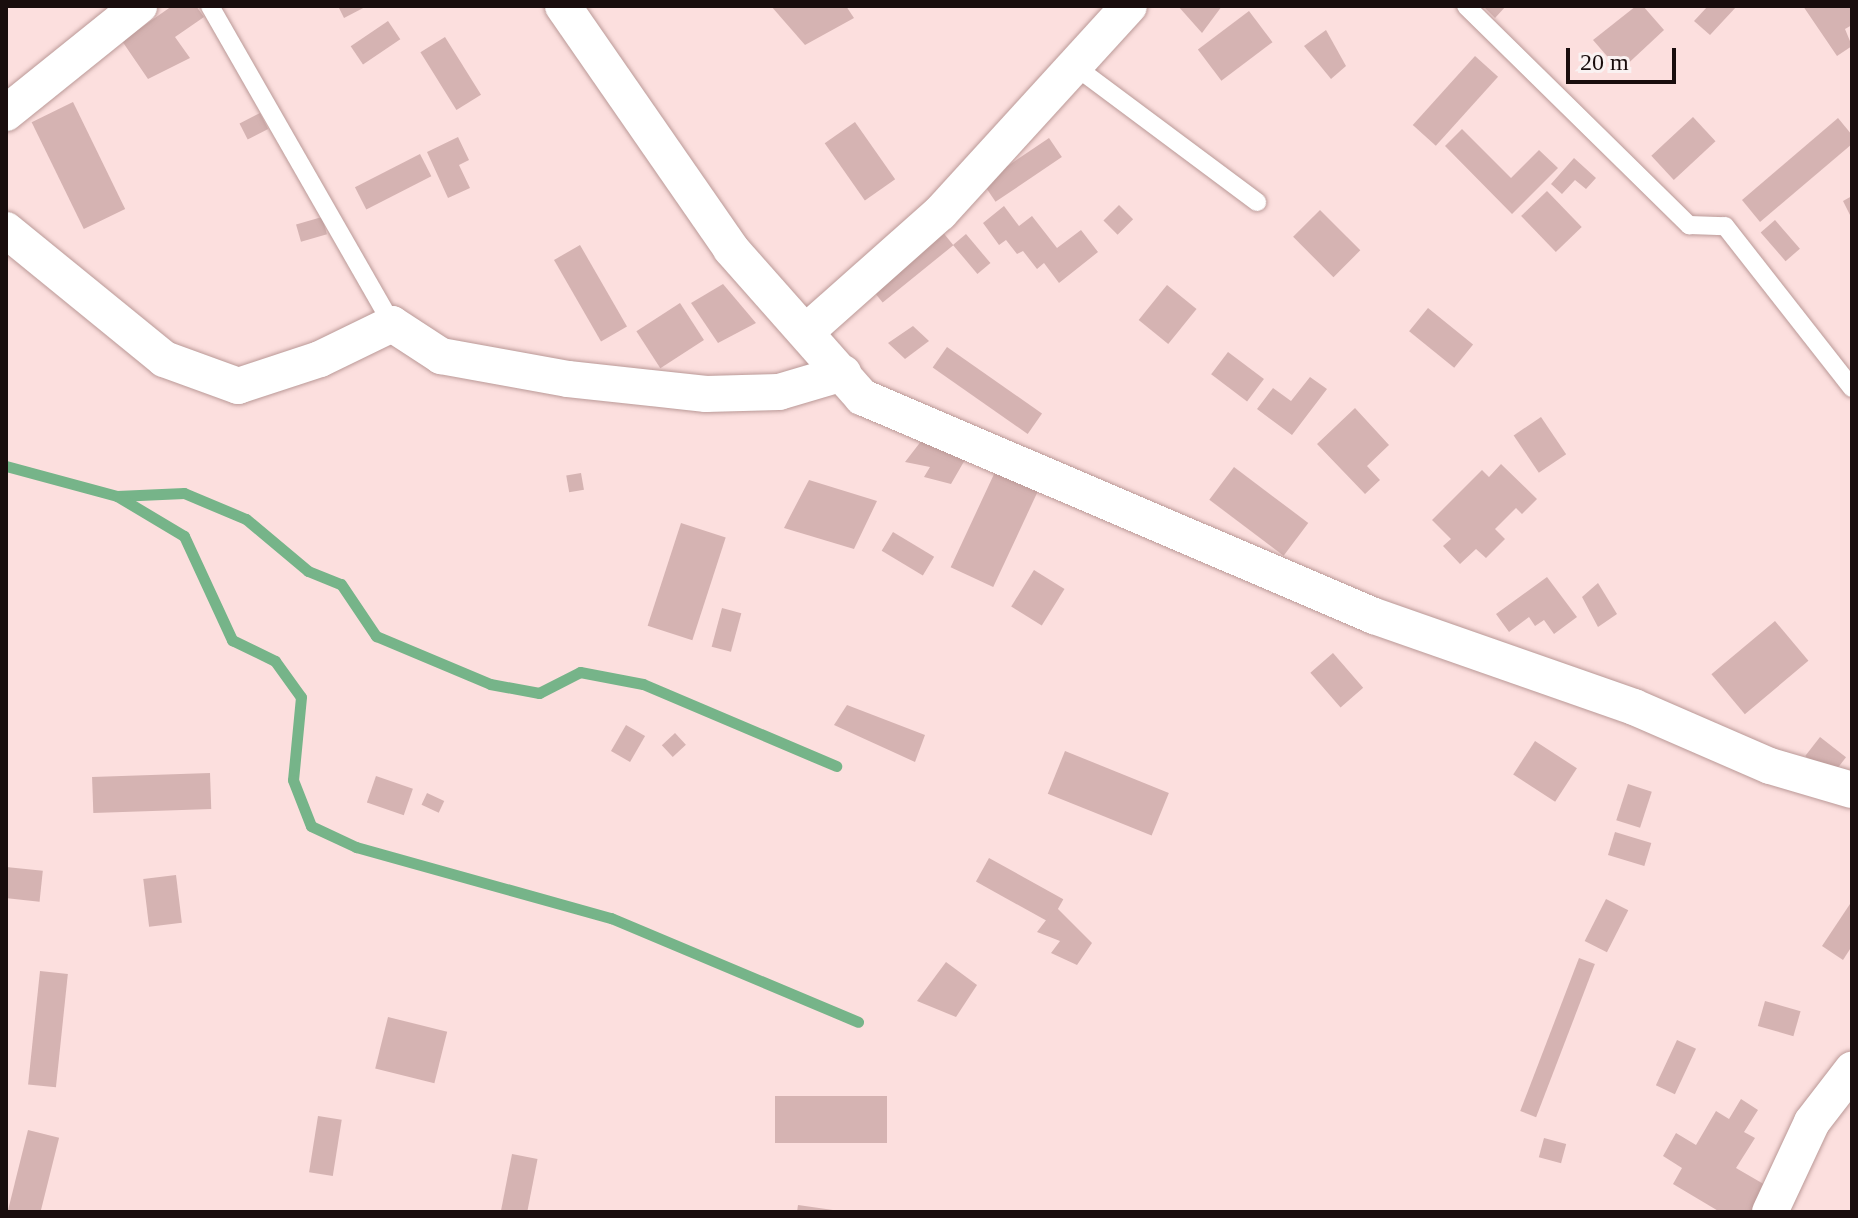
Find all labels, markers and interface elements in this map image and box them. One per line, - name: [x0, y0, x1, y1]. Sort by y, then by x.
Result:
- scale bar: [1570, 32, 1680, 82]
- text: 20 m: [1580, 49, 1629, 75]

